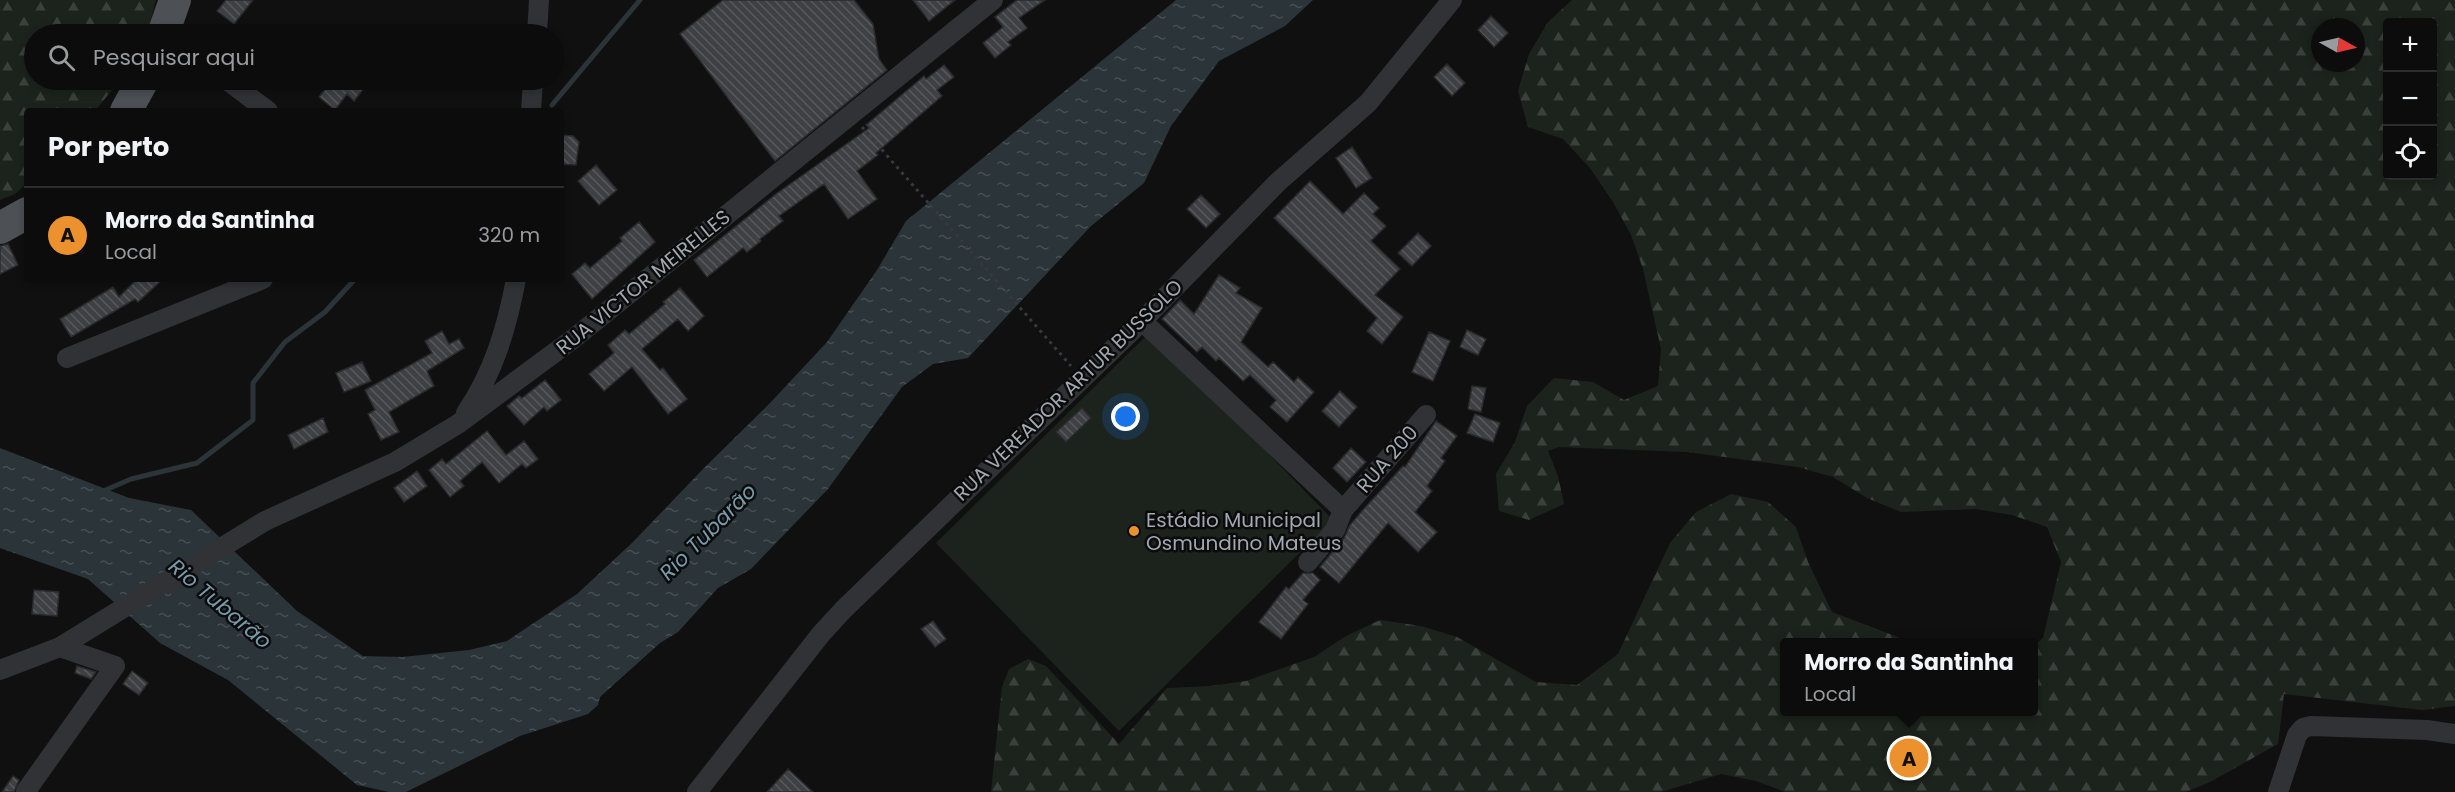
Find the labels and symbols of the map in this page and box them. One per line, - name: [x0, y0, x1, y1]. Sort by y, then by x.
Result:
- north arrow: [2311, 18, 2365, 72]
- street label: RUA VICTOR MEIRELLES: [550, 203, 736, 361]
- street label: RUA VEREADOR ARTUR BUSSOLO: [947, 273, 1189, 507]
- your location: [1111, 402, 1140, 431]
- street label: RUA 200: [1350, 419, 1424, 499]
- water label: Rio Tubarão: [653, 477, 763, 587]
- place label: Estádio Municipal Osmundino Mateus: [1146, 506, 1341, 557]
- marker: Estádio Municipal Osmundino Mateus: [1127, 524, 1141, 538]
- water label: Rio Tubarão: [163, 552, 278, 655]
- pin: A: [1890, 736, 1928, 780]

